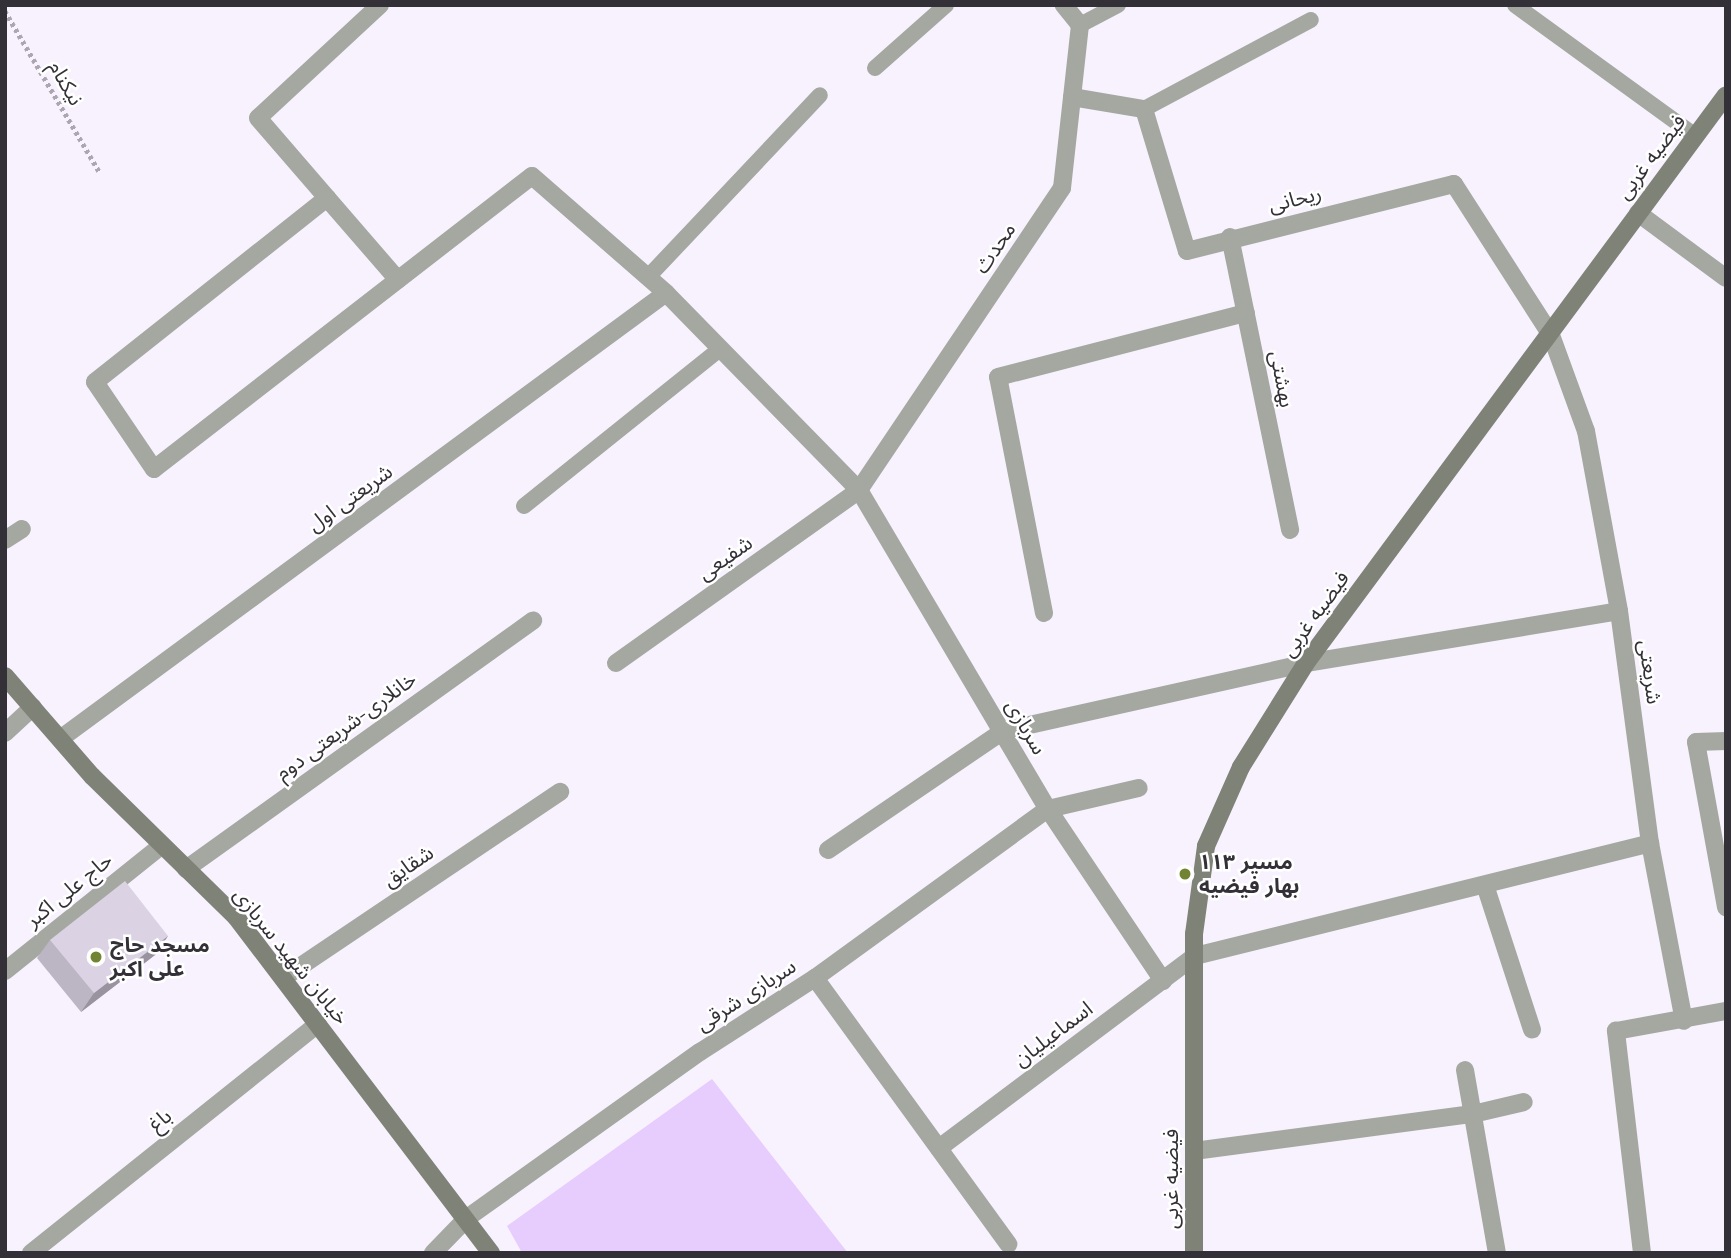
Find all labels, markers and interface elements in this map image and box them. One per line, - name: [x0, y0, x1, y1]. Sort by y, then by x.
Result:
- street label: نیکنام: [43, 56, 89, 110]
- street label: فیضیه غربی: [1611, 109, 1691, 205]
- street label: ریحانی: [1266, 180, 1324, 218]
- street label: محدث: [969, 218, 1021, 278]
- street label: بهشتی: [1264, 348, 1300, 410]
- street label: شریعتی اول: [302, 459, 398, 537]
- street label: شفیعی: [693, 530, 757, 586]
- street label: فیضیه غربی: [1275, 566, 1355, 662]
- street label: شریعتی: [1633, 638, 1667, 706]
- street label: خانلاری-شریعتی دوم: [271, 666, 421, 786]
- street label: سربازی: [1000, 695, 1052, 759]
- street label: شقایق: [378, 840, 438, 892]
- street label: حاج علی اکبر: [21, 847, 117, 933]
- place label: مسیر ۱۱۳ بهار فیضیه: [1199, 849, 1299, 899]
- marker: مسیر ۱۱۳ بهار فیضیه: [1177, 866, 1193, 882]
- street label: خیابان شهید سربازی: [228, 882, 354, 1030]
- place label: مسجد حاج علی اکبر: [110, 932, 210, 982]
- marker: مسجد حاج علی اکبر: [88, 949, 104, 965]
- street label: سربازی شرقی: [691, 953, 801, 1037]
- street label: اسماعیلیان: [1008, 996, 1098, 1072]
- street label: باغ: [143, 1103, 177, 1137]
- street label: فیضیه غربی: [1158, 1129, 1184, 1229]

